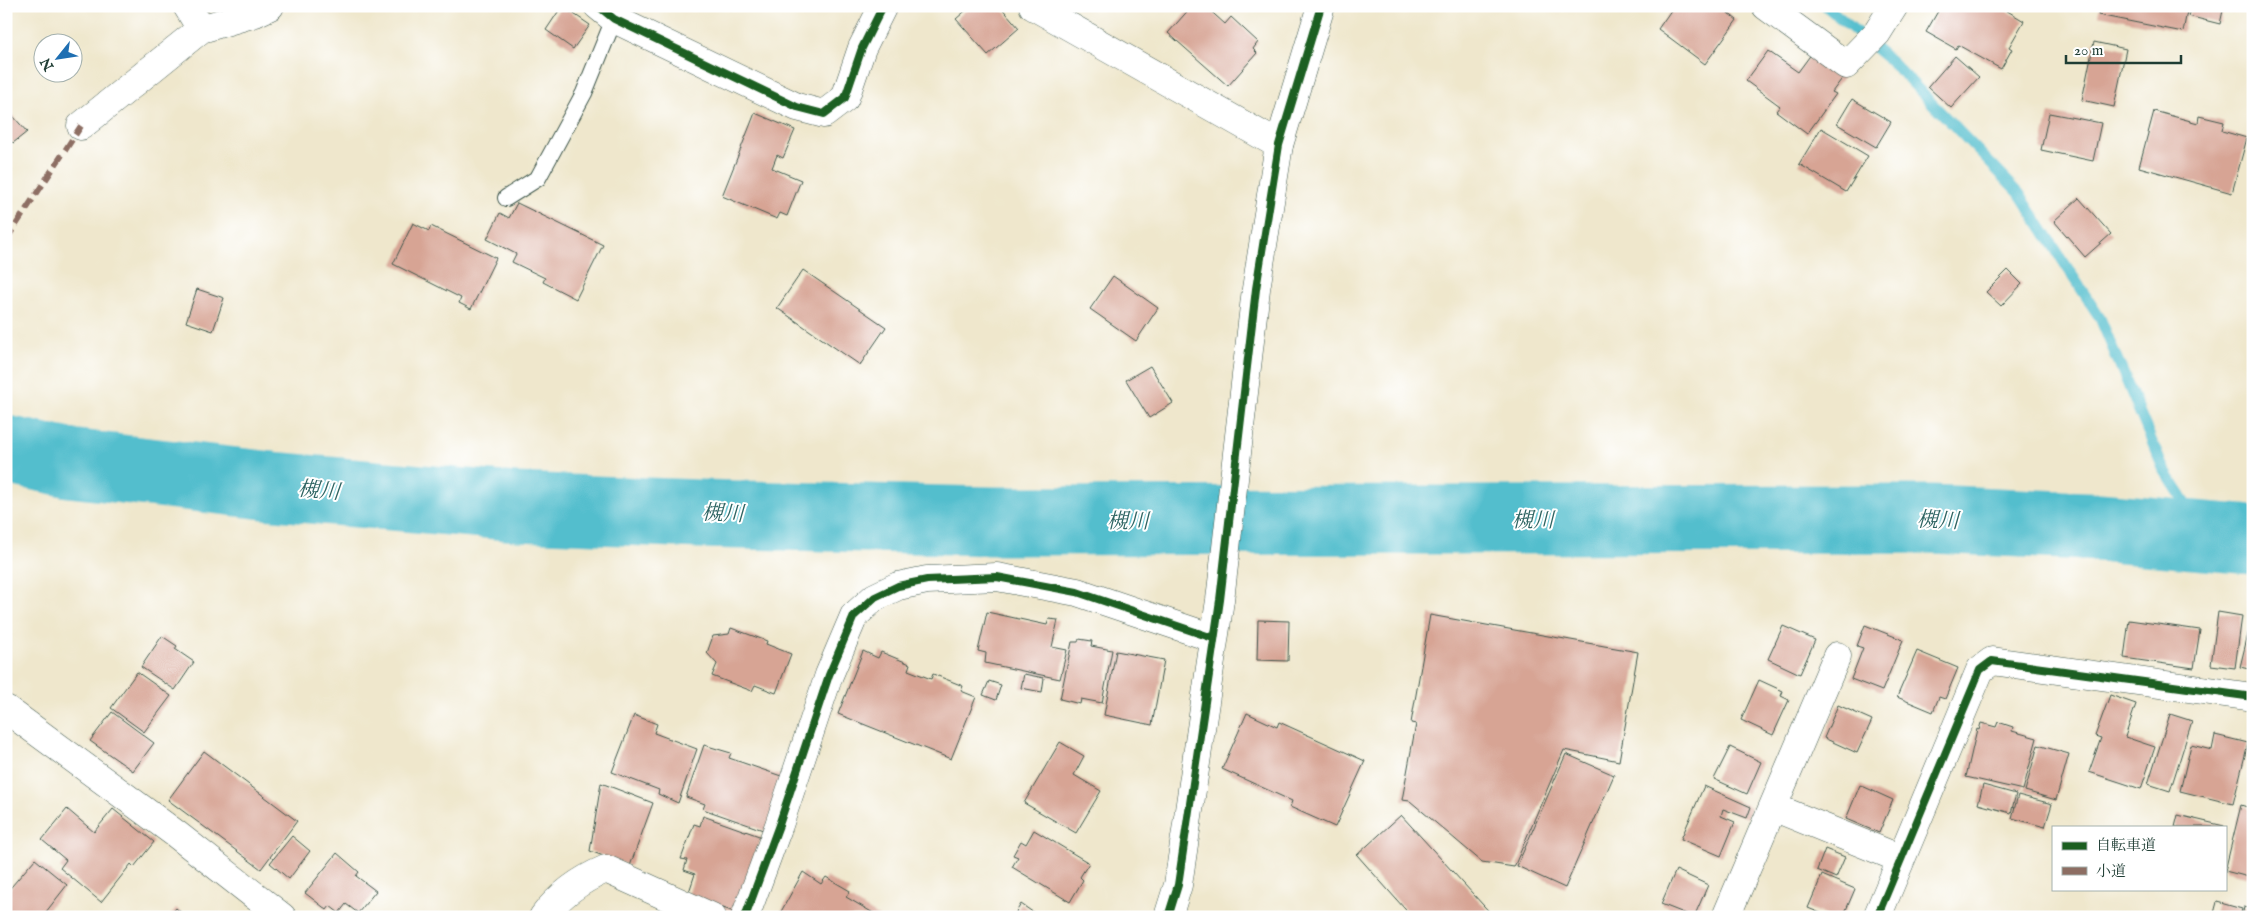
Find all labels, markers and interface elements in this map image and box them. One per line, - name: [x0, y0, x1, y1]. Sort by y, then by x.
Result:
- north arrow: [32, 32, 82, 82]
- scale bar: [2066, 32, 2182, 64]
- text: 20 m: [2074, 41, 2104, 60]
- text: N: [37, 54, 59, 75]
- water label: 槻川: [297, 476, 343, 507]
- water label: 槻川: [701, 500, 746, 529]
- water label: 槻川: [1916, 507, 1961, 536]
- water label: 槻川: [1512, 508, 1556, 535]
- water label: 槻川: [1107, 509, 1151, 536]
- legend: [2052, 826, 2226, 890]
- text: 自転車道: [2096, 836, 2156, 855]
- text: 小道: [2096, 862, 2126, 881]

